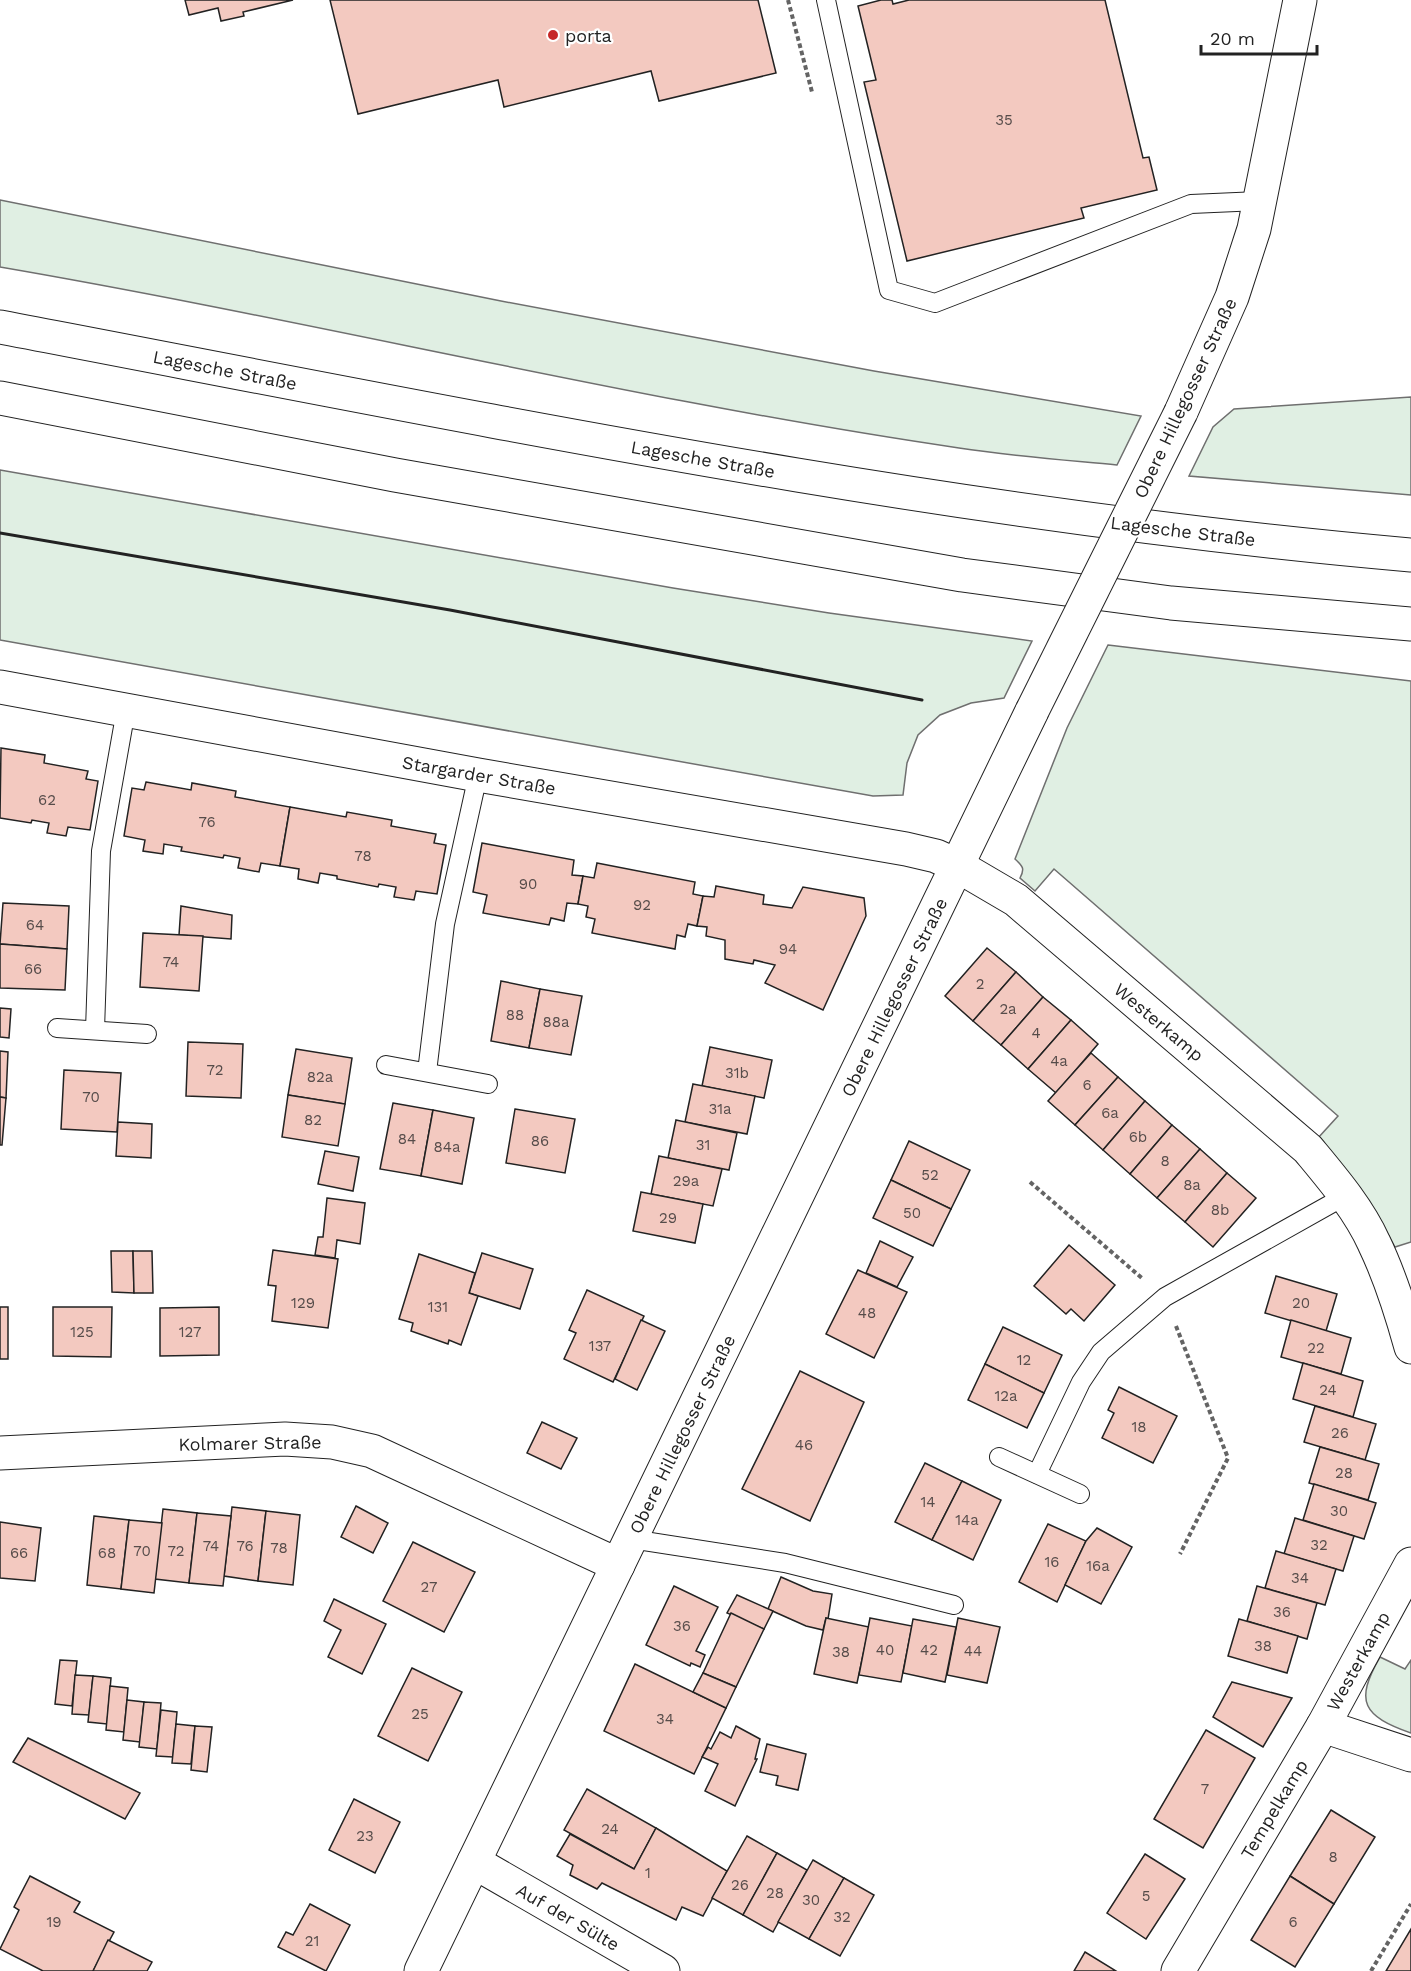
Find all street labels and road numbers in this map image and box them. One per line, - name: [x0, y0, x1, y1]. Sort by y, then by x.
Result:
- street label: Obere Hillegosser Straße: [1129, 294, 1241, 502]
- street label: Lagesche Straße: [151, 346, 299, 394]
- street label: Lagesche Straße: [629, 436, 777, 482]
- street label: Lagesche Straße: [1109, 512, 1257, 550]
- street label: Stargarder Straße: [401, 751, 557, 799]
- street label: Obere Hillegosser Straße: [837, 894, 951, 1100]
- street label: Westerkamp: [1110, 978, 1208, 1066]
- street label: Obere Hillegosser Straße: [625, 1331, 739, 1537]
- street label: Kolmarer Straße: [178, 1431, 322, 1455]
- street label: Westerkamp: [1322, 1608, 1394, 1714]
- street label: Tempelkamp: [1236, 1755, 1312, 1863]
- street label: Auf der Sülte: [513, 1879, 623, 1955]

